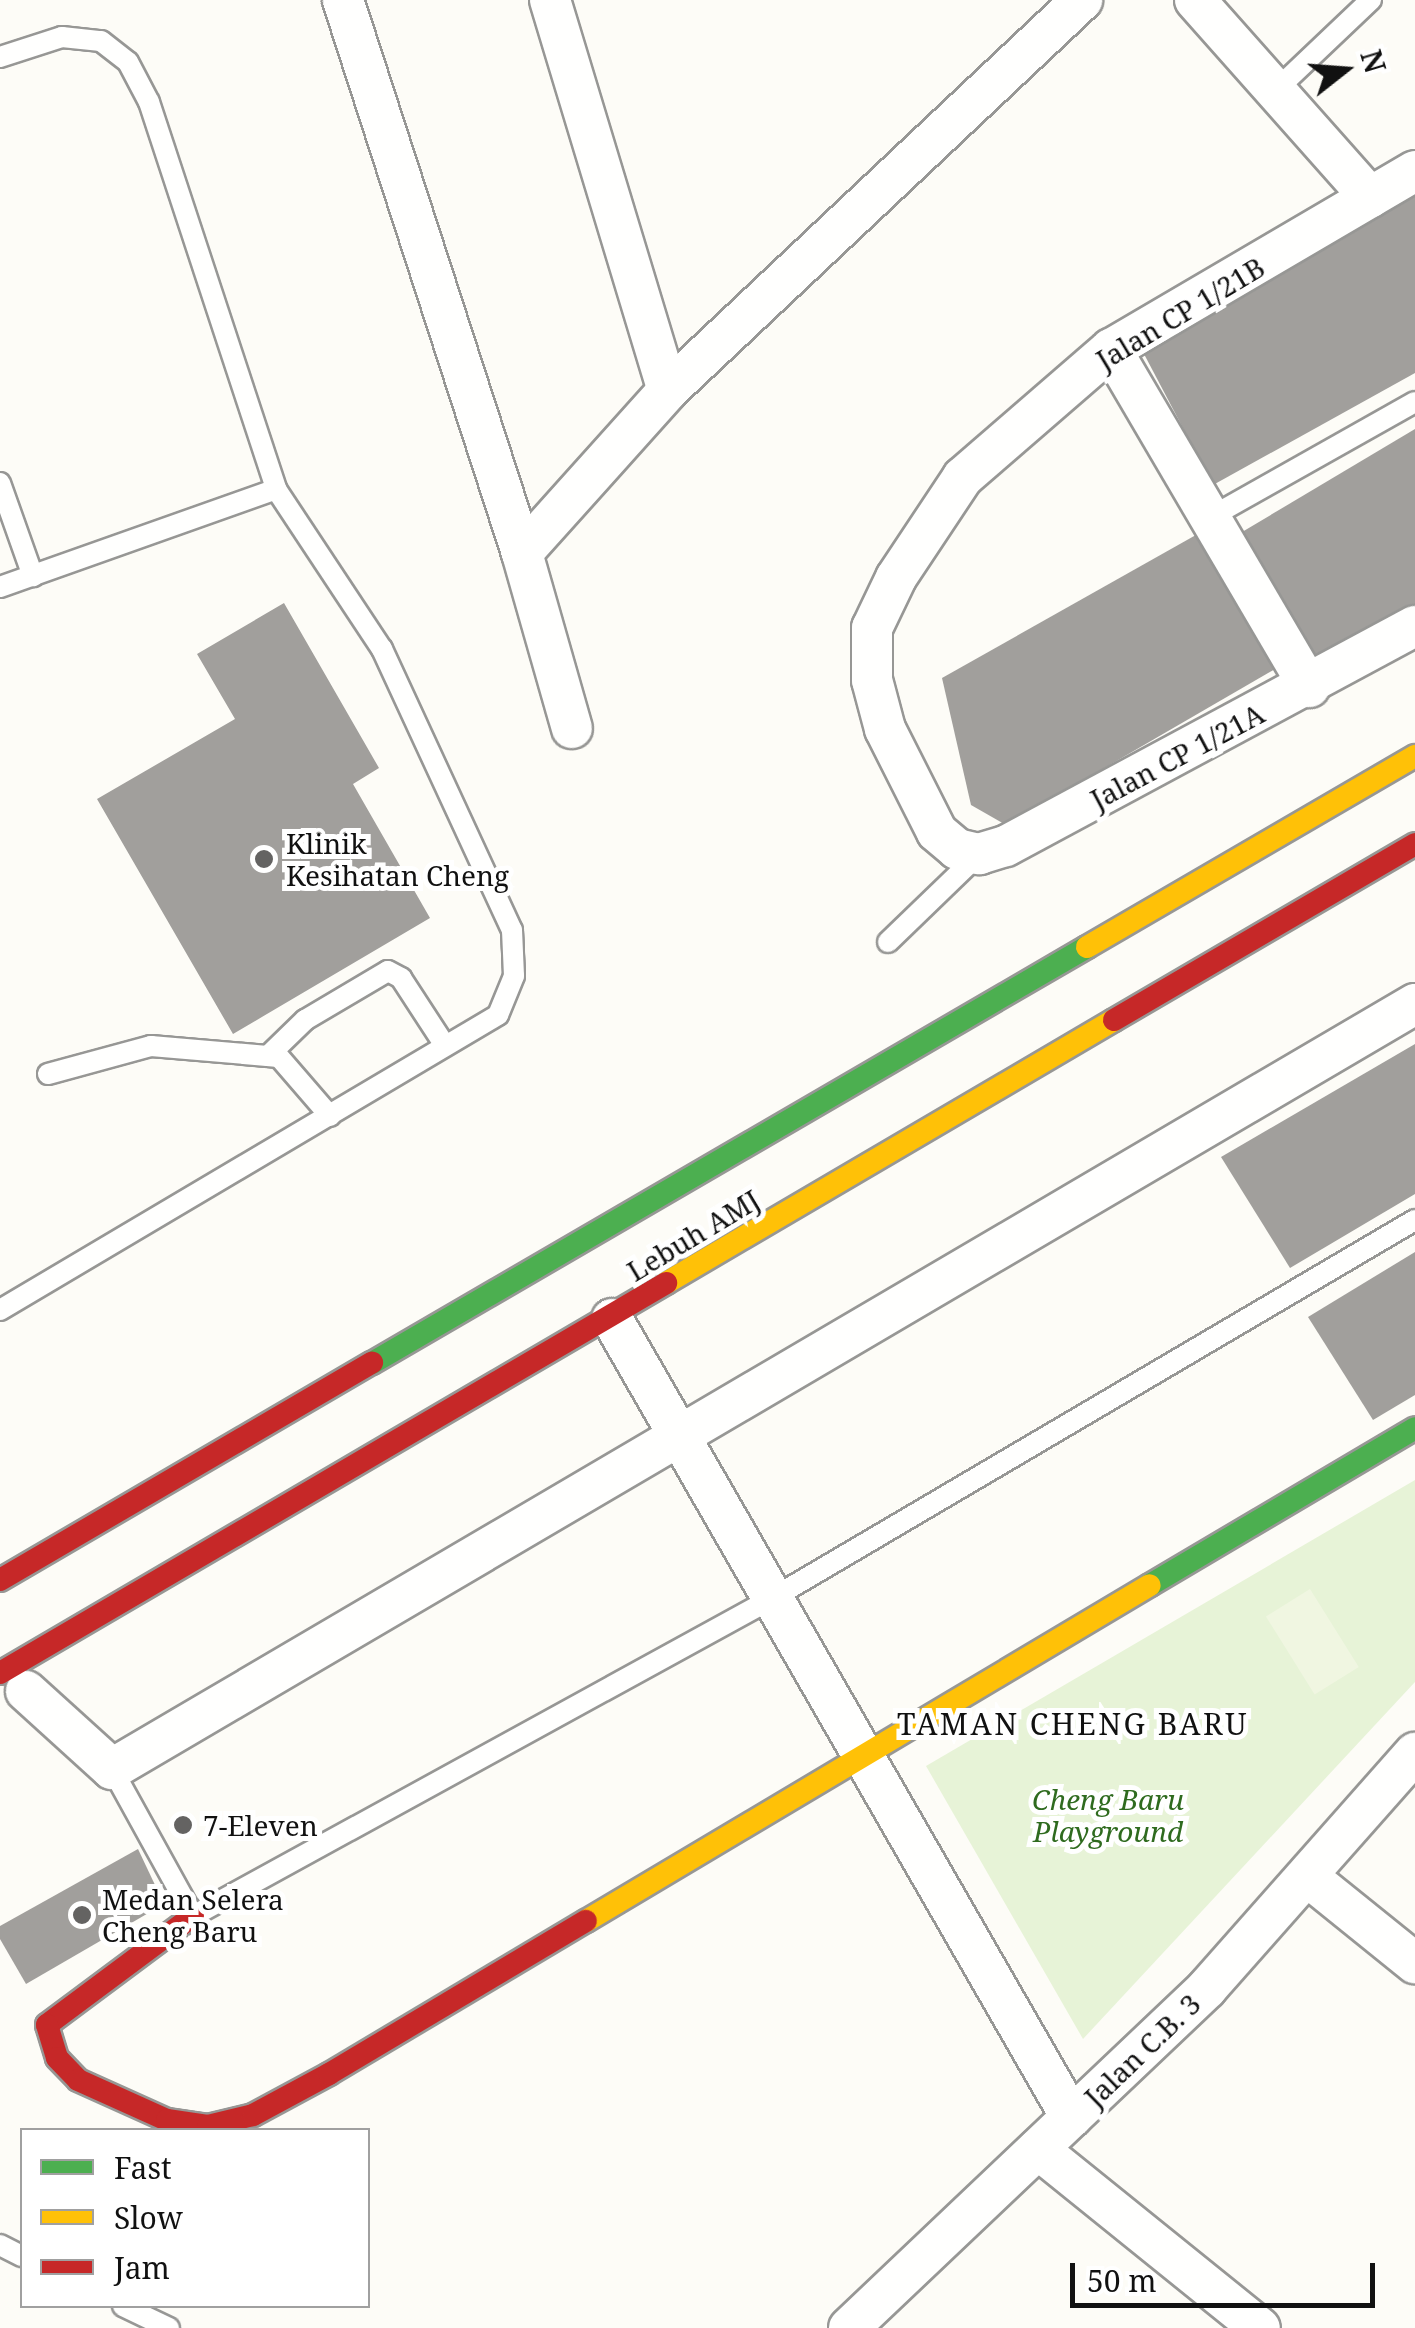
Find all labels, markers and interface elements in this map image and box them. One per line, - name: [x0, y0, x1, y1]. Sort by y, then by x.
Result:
- north arrow: [1295, 20, 1395, 120]
- text: N: [1352, 45, 1395, 77]
- street label: Jalan CP 1/21B: [1090, 250, 1270, 376]
- street label: Jalan CP 1/21A: [1084, 696, 1270, 816]
- place label: Klinik Kesihatan Cheng: [286, 826, 509, 892]
- marker: Klinik Kesihatan Cheng: [251, 846, 277, 872]
- street label: Lebuh AMJ: [621, 1182, 765, 1288]
- district label: TAMAN CHENG BARU: [897, 1706, 1249, 1742]
- park label: Cheng Baru Playground: [1032, 1782, 1184, 1848]
- place label: 7-Eleven: [203, 1808, 318, 1842]
- marker: 7-Eleven: [172, 1814, 194, 1836]
- place label: Medan Selera Cheng Baru: [102, 1882, 284, 1948]
- marker: Medan Selera Cheng Baru: [71, 1904, 93, 1926]
- street label: Jalan C.B. 3: [1077, 1987, 1207, 2113]
- legend: [20, 2128, 370, 2308]
- text: Fast: [114, 2147, 171, 2188]
- text: Slow: [114, 2197, 183, 2238]
- scale bar: [1075, 2243, 1380, 2305]
- text: Jam: [114, 2247, 170, 2288]
- text: 50 m: [1087, 2260, 1157, 2301]

